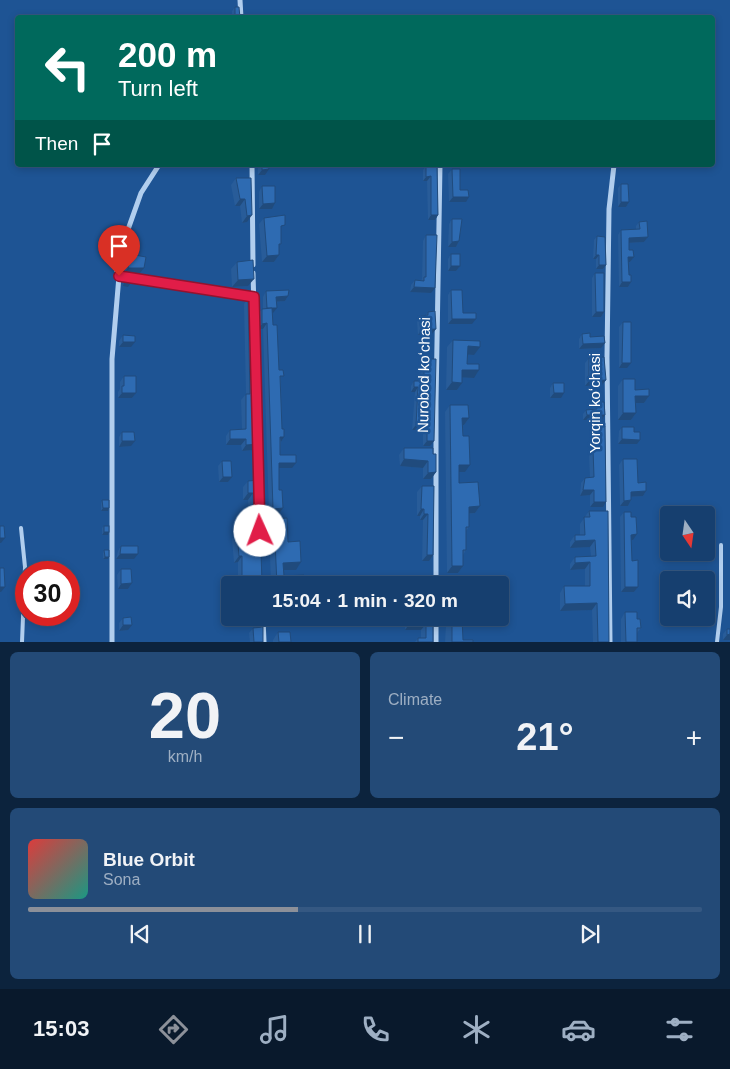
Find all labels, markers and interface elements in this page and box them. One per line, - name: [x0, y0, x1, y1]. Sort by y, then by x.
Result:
- icon: left: [35, 35, 100, 100]
- text: 200 m: [118, 35, 217, 74]
- text: Turn left: [118, 76, 198, 101]
- icon: arrive: [88, 130, 116, 158]
- text: Then: [35, 133, 78, 154]
- pin: [98, 225, 140, 276]
- icon: arrive: [105, 232, 133, 260]
- street label: Nurobod koʻchasi: [414, 317, 433, 433]
- street label: Yorqin koʻchasi: [586, 353, 603, 453]
- position arrow: [233, 504, 285, 556]
- north arrow: [660, 506, 715, 561]
- map controls: [660, 506, 715, 626]
- speed limit sign: 30: [15, 561, 80, 626]
- button: sound: [660, 571, 715, 626]
- text: 15:04 · 1 min · 320 m: [272, 590, 458, 611]
- text: 20: [149, 679, 221, 752]
- text: Climate: [388, 691, 442, 708]
- text: 21°: [516, 716, 574, 758]
- text: −: [388, 722, 404, 753]
- text: +: [686, 722, 702, 753]
- text: km/h: [168, 748, 202, 765]
- text: Blue Orbit: [103, 849, 195, 870]
- text: Sona: [103, 871, 140, 888]
- icon: previous: [126, 920, 154, 948]
- icon: pause: [351, 920, 379, 948]
- icon: next: [576, 920, 604, 948]
- icon: directions: [156, 1012, 191, 1047]
- icon: music: [257, 1012, 292, 1047]
- icon: phone: [358, 1012, 393, 1047]
- icon: climate: [459, 1012, 494, 1047]
- icon: car: [561, 1012, 596, 1047]
- icon: filters: [662, 1012, 697, 1047]
- text: 15:03: [33, 1016, 89, 1041]

